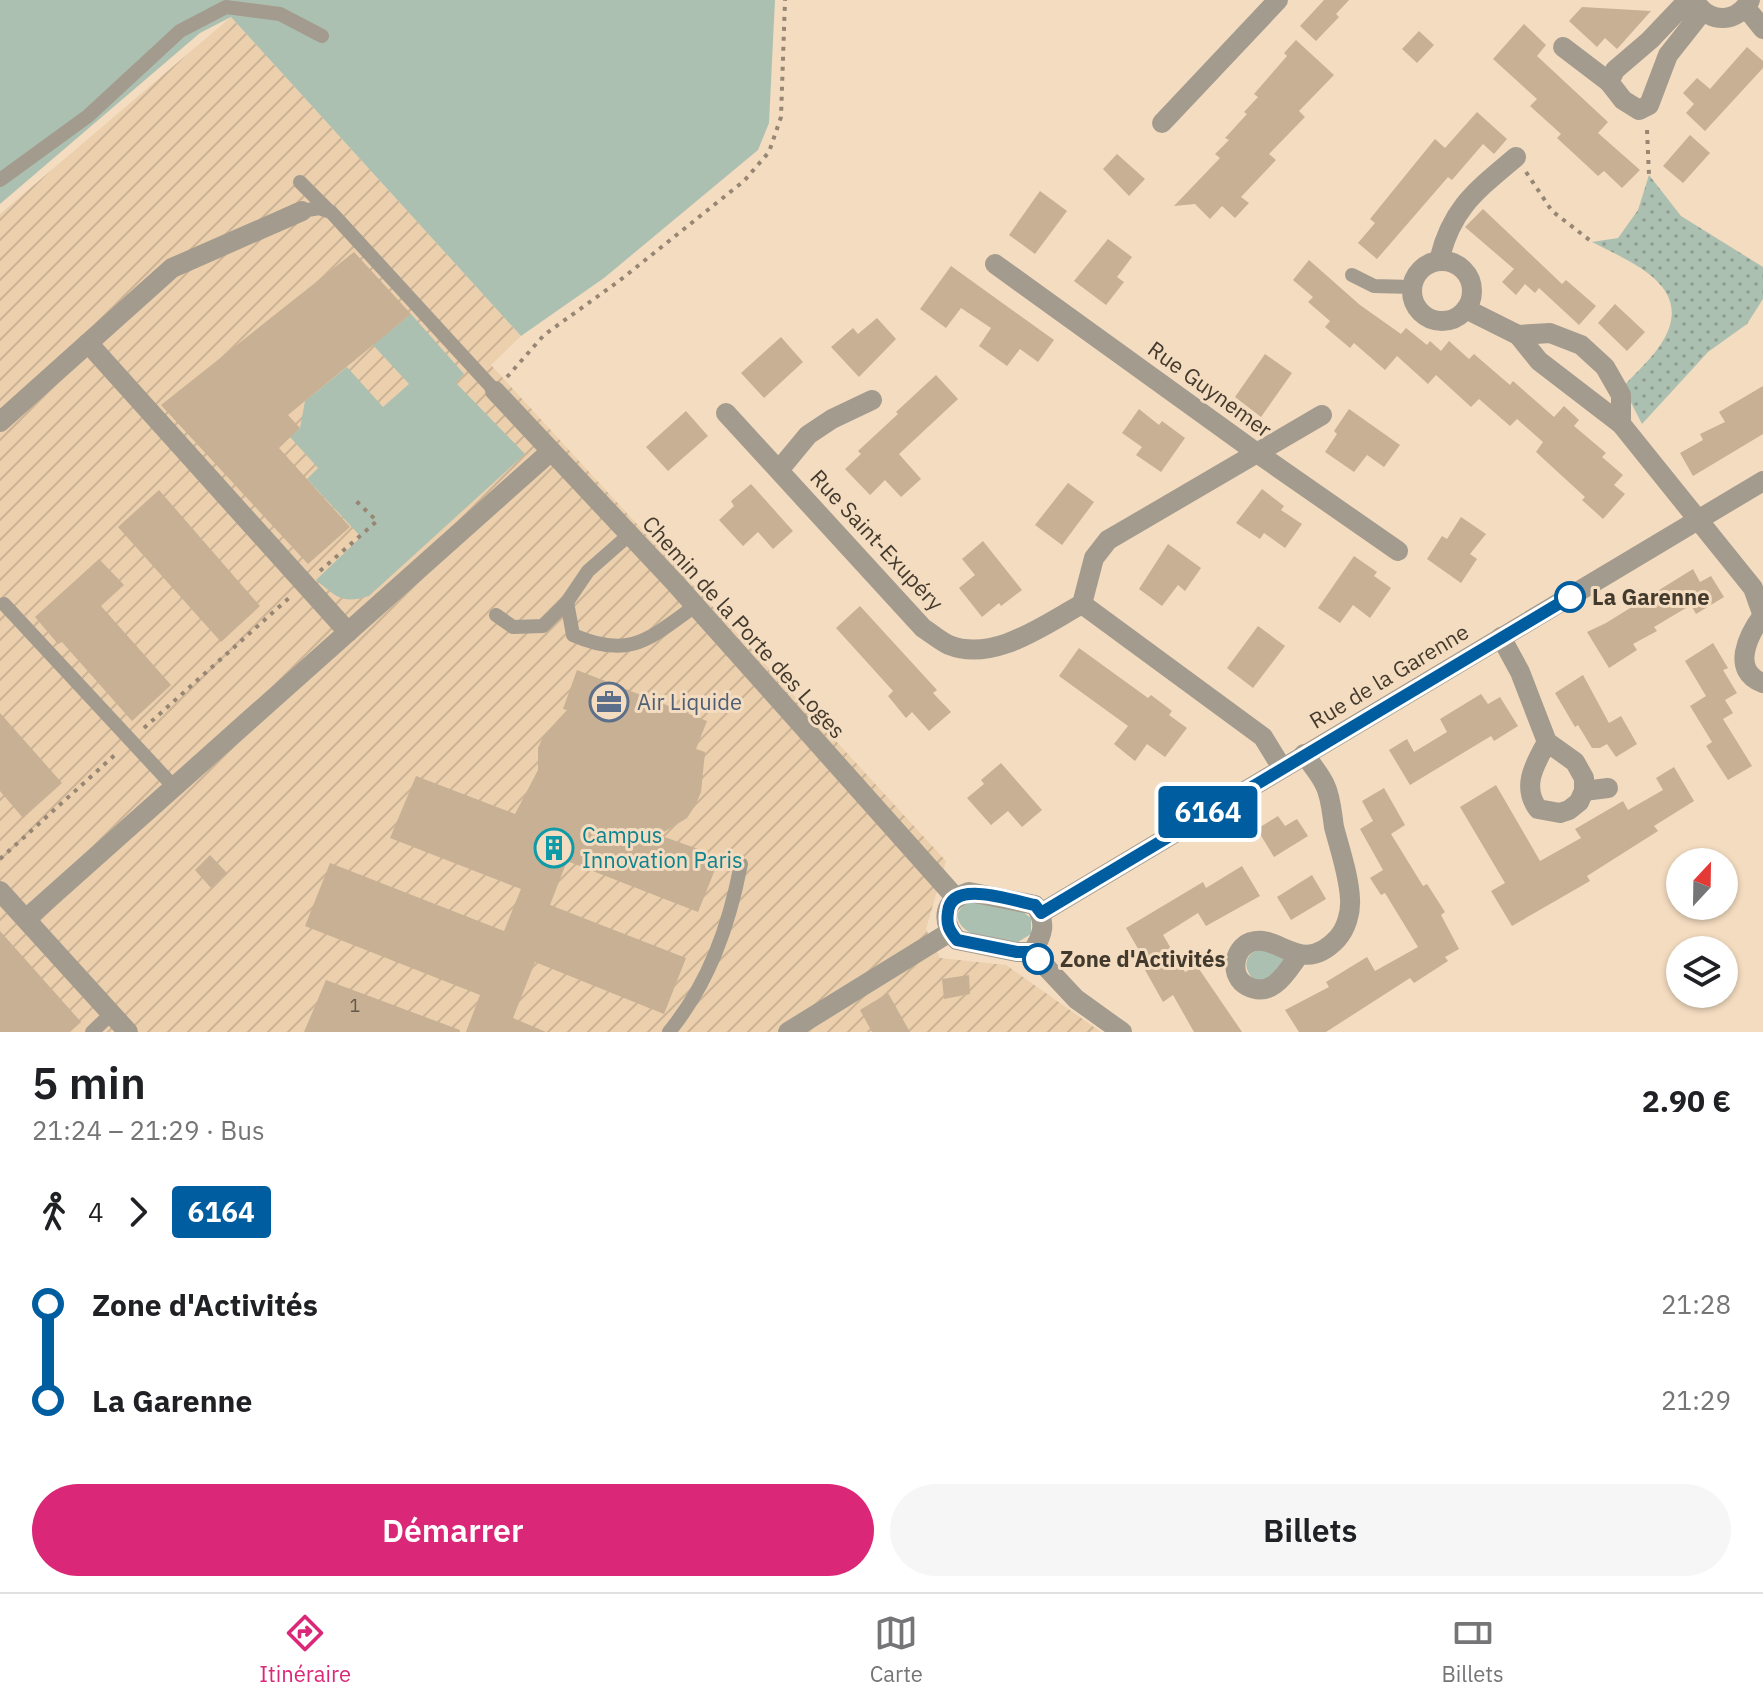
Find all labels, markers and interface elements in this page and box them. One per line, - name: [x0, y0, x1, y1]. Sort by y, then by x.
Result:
- street label: Rue Guynemer: [1142, 334, 1278, 443]
- street label: Rue Saint-Exupéry: [804, 463, 950, 616]
- street label: Chemin de la Porte des Loges: [637, 509, 852, 744]
- marker: La Garenne: [1555, 582, 1585, 612]
- place label: La Garenne: [1592, 582, 1710, 611]
- street label: Rue de la Garenne: [1304, 617, 1474, 735]
- office icon: Air Liquide: [588, 681, 630, 723]
- place label: Air Liquide: [637, 687, 742, 716]
- line badge: 6164: [1152, 786, 1264, 838]
- text: 6164: [1174, 793, 1242, 830]
- place label: Campus Innovation Paris: [582, 820, 743, 874]
- building icon: Campus Innovation Paris: [533, 827, 575, 869]
- north arrow: [1666, 848, 1738, 920]
- map controls: [1666, 848, 1738, 1008]
- button: layers: [1666, 936, 1738, 1008]
- marker: Zone d'Activités: [1023, 944, 1053, 974]
- place label: Zone d'Activités: [1060, 944, 1226, 973]
- house number: 1: [350, 994, 360, 1017]
- text: 5 min: [32, 1054, 146, 1111]
- text: 2.90 €: [1642, 1081, 1731, 1120]
- text: 21:24 – 21:29 · Bus: [32, 1113, 265, 1147]
- icon: walk: [32, 1190, 76, 1234]
- icon: forward: [116, 1190, 160, 1234]
- text: 6164: [188, 1193, 255, 1230]
- text: 4: [88, 1195, 104, 1229]
- text: Zone d'Activités: [92, 1285, 318, 1324]
- text: 21:28: [1661, 1287, 1731, 1321]
- text: La Garenne: [92, 1381, 252, 1420]
- text: 21:29: [1661, 1383, 1731, 1417]
- button: Démarrer: [32, 1484, 874, 1576]
- button: Billets: [890, 1484, 1731, 1576]
- tab: Itinéraire: [259, 1611, 351, 1688]
- tab: Carte: [870, 1611, 923, 1688]
- tab: Billets: [1441, 1611, 1504, 1688]

